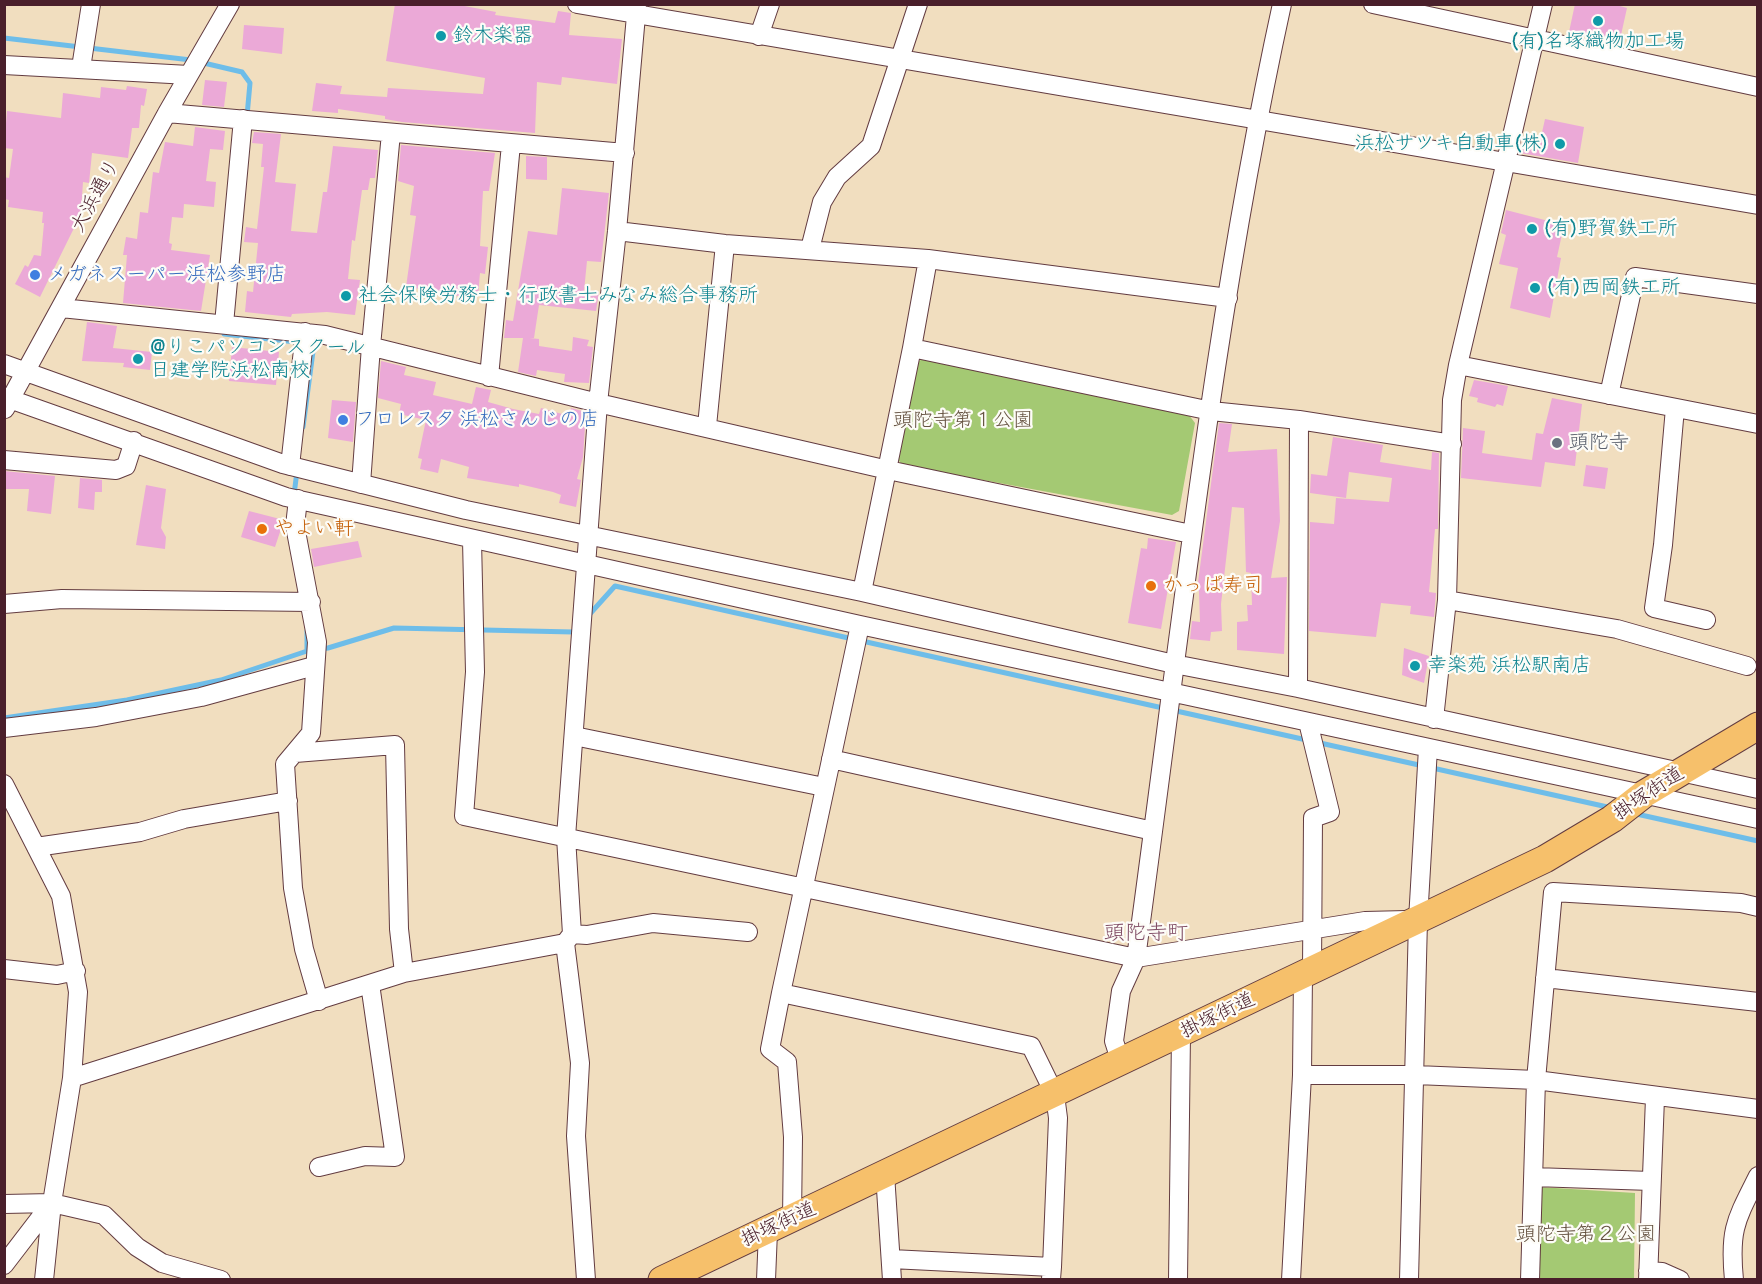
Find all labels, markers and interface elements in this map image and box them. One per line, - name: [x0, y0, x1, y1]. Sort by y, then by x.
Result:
- marker: (有)名塚織物加工場: [1591, 14, 1605, 28]
- place label: 鈴木楽器: [453, 24, 533, 48]
- marker: 鈴木楽器: [434, 29, 448, 43]
- place label: (有)名塚織物加工場: [1511, 30, 1685, 54]
- place label: 浜松サツキ自動車(株): [1355, 132, 1548, 156]
- marker: 浜松サツキ自動車(株): [1553, 137, 1567, 151]
- street label: 大浜通り: [66, 155, 126, 237]
- place label: (有)野賀鉄工所: [1544, 217, 1677, 241]
- marker: (有)野賀鉄工所: [1525, 222, 1539, 236]
- place label: メガネスーパー浜松参野店: [47, 263, 286, 287]
- marker: メガネスーパー浜松参野店: [28, 268, 42, 282]
- place label: (有)西岡鉄工所: [1547, 276, 1680, 300]
- marker: (有)西岡鉄工所: [1528, 281, 1542, 295]
- place label: 社会保険労務士・行政書士みなみ総合事務所: [358, 284, 758, 308]
- marker: 社会保険労務士・行政書士みなみ総合事務所: [339, 289, 353, 303]
- place label: @りこパソコンスクール 日建学院浜松南校: [150, 336, 366, 383]
- marker: @りこパソコンスクール 日建学院浜松南校: [131, 352, 145, 366]
- place label: フロレスタ 浜松さんじの店: [355, 408, 599, 432]
- park label: 頭陀寺第１公園: [893, 409, 1033, 433]
- marker: フロレスタ 浜松さんじの店: [336, 413, 350, 427]
- place label: 頭陀寺: [1569, 431, 1629, 455]
- marker: 頭陀寺: [1550, 436, 1564, 450]
- place label: やよい軒: [274, 517, 354, 541]
- marker: やよい軒: [255, 522, 269, 536]
- place label: かっぱ寿司: [1163, 574, 1263, 598]
- marker: かっぱ寿司: [1144, 579, 1158, 593]
- place label: 幸楽苑 浜松駅南店: [1427, 654, 1591, 678]
- marker: 幸楽苑 浜松駅南店: [1408, 659, 1422, 673]
- street label: 掛塚街道: [1609, 762, 1689, 826]
- district label: 頭陀寺町: [1104, 921, 1188, 947]
- street label: 掛塚街道: [1177, 988, 1259, 1044]
- street label: 掛塚街道: [738, 1197, 820, 1253]
- park label: 頭陀寺第２公園: [1516, 1223, 1656, 1247]

